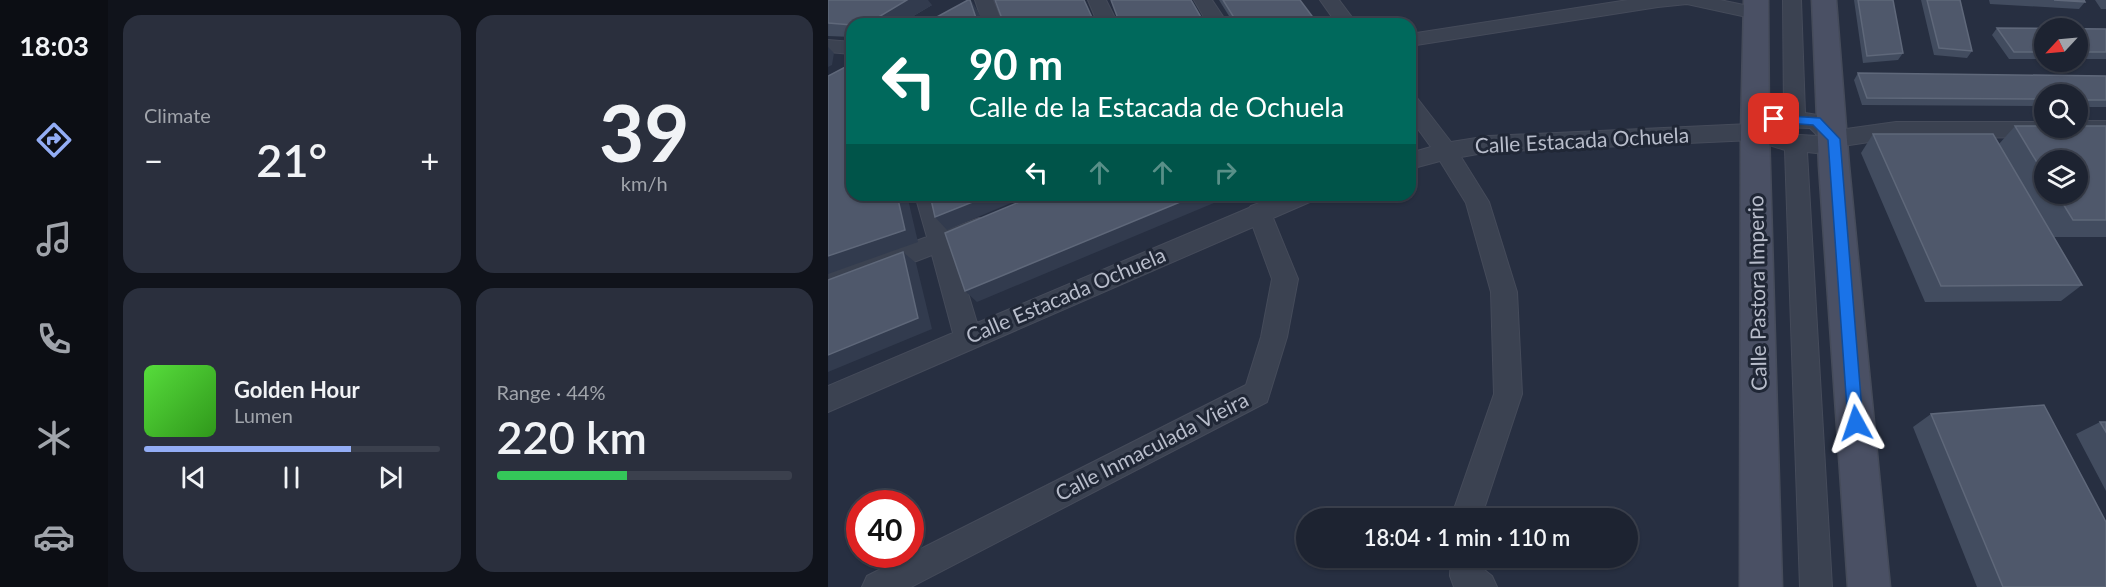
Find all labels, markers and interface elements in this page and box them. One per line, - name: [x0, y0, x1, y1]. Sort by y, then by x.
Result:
- north arrow: [2034, 18, 2088, 72]
- map controls: [2034, 18, 2088, 204]
- text: 18:03: [19, 29, 89, 62]
- text: 90 m: [969, 39, 1063, 89]
- icon: left: [870, 42, 948, 120]
- button: search: [2034, 84, 2088, 138]
- text: 39: [599, 85, 689, 179]
- text: Calle de la Estacada de Ochuela: [969, 90, 1344, 123]
- pin: [1748, 93, 1799, 144]
- icon: arrive: [1757, 102, 1790, 135]
- text: Climate: [144, 103, 211, 127]
- icon: directions: [33, 119, 75, 161]
- street label: Calle Estacada Ochuela: [1474, 121, 1690, 158]
- text: 21°: [256, 133, 327, 187]
- text: −: [144, 140, 163, 180]
- text: +: [420, 140, 439, 180]
- button: layers: [2034, 150, 2088, 204]
- icon: left: [1020, 156, 1053, 189]
- icon: ahead: [1083, 156, 1116, 189]
- icon: ahead: [1146, 156, 1179, 189]
- icon: right: [1209, 156, 1242, 189]
- text: km/h: [621, 171, 668, 195]
- street label: Calle Pastora Imperio: [1742, 195, 1771, 391]
- icon: music: [33, 218, 75, 260]
- street label: Calle Estacada Ochuela: [962, 241, 1169, 348]
- icon: phone: [33, 318, 75, 360]
- text: Golden Hour: [234, 376, 360, 403]
- text: Range · 44%: [497, 380, 605, 404]
- street label: Calle Inmaculada Vieira: [1051, 386, 1252, 505]
- position arrow: [1824, 391, 1888, 455]
- text: Lumen: [234, 403, 293, 427]
- text: 220 km: [497, 410, 647, 464]
- icon: climate: [33, 417, 75, 459]
- icon: previous: [177, 461, 210, 494]
- icon: pause: [275, 461, 308, 494]
- icon: next: [374, 461, 407, 494]
- speed limit sign: 40: [846, 490, 924, 568]
- icon: car: [33, 516, 75, 558]
- text: 18:04 · 1 min · 110 m: [1364, 524, 1570, 551]

